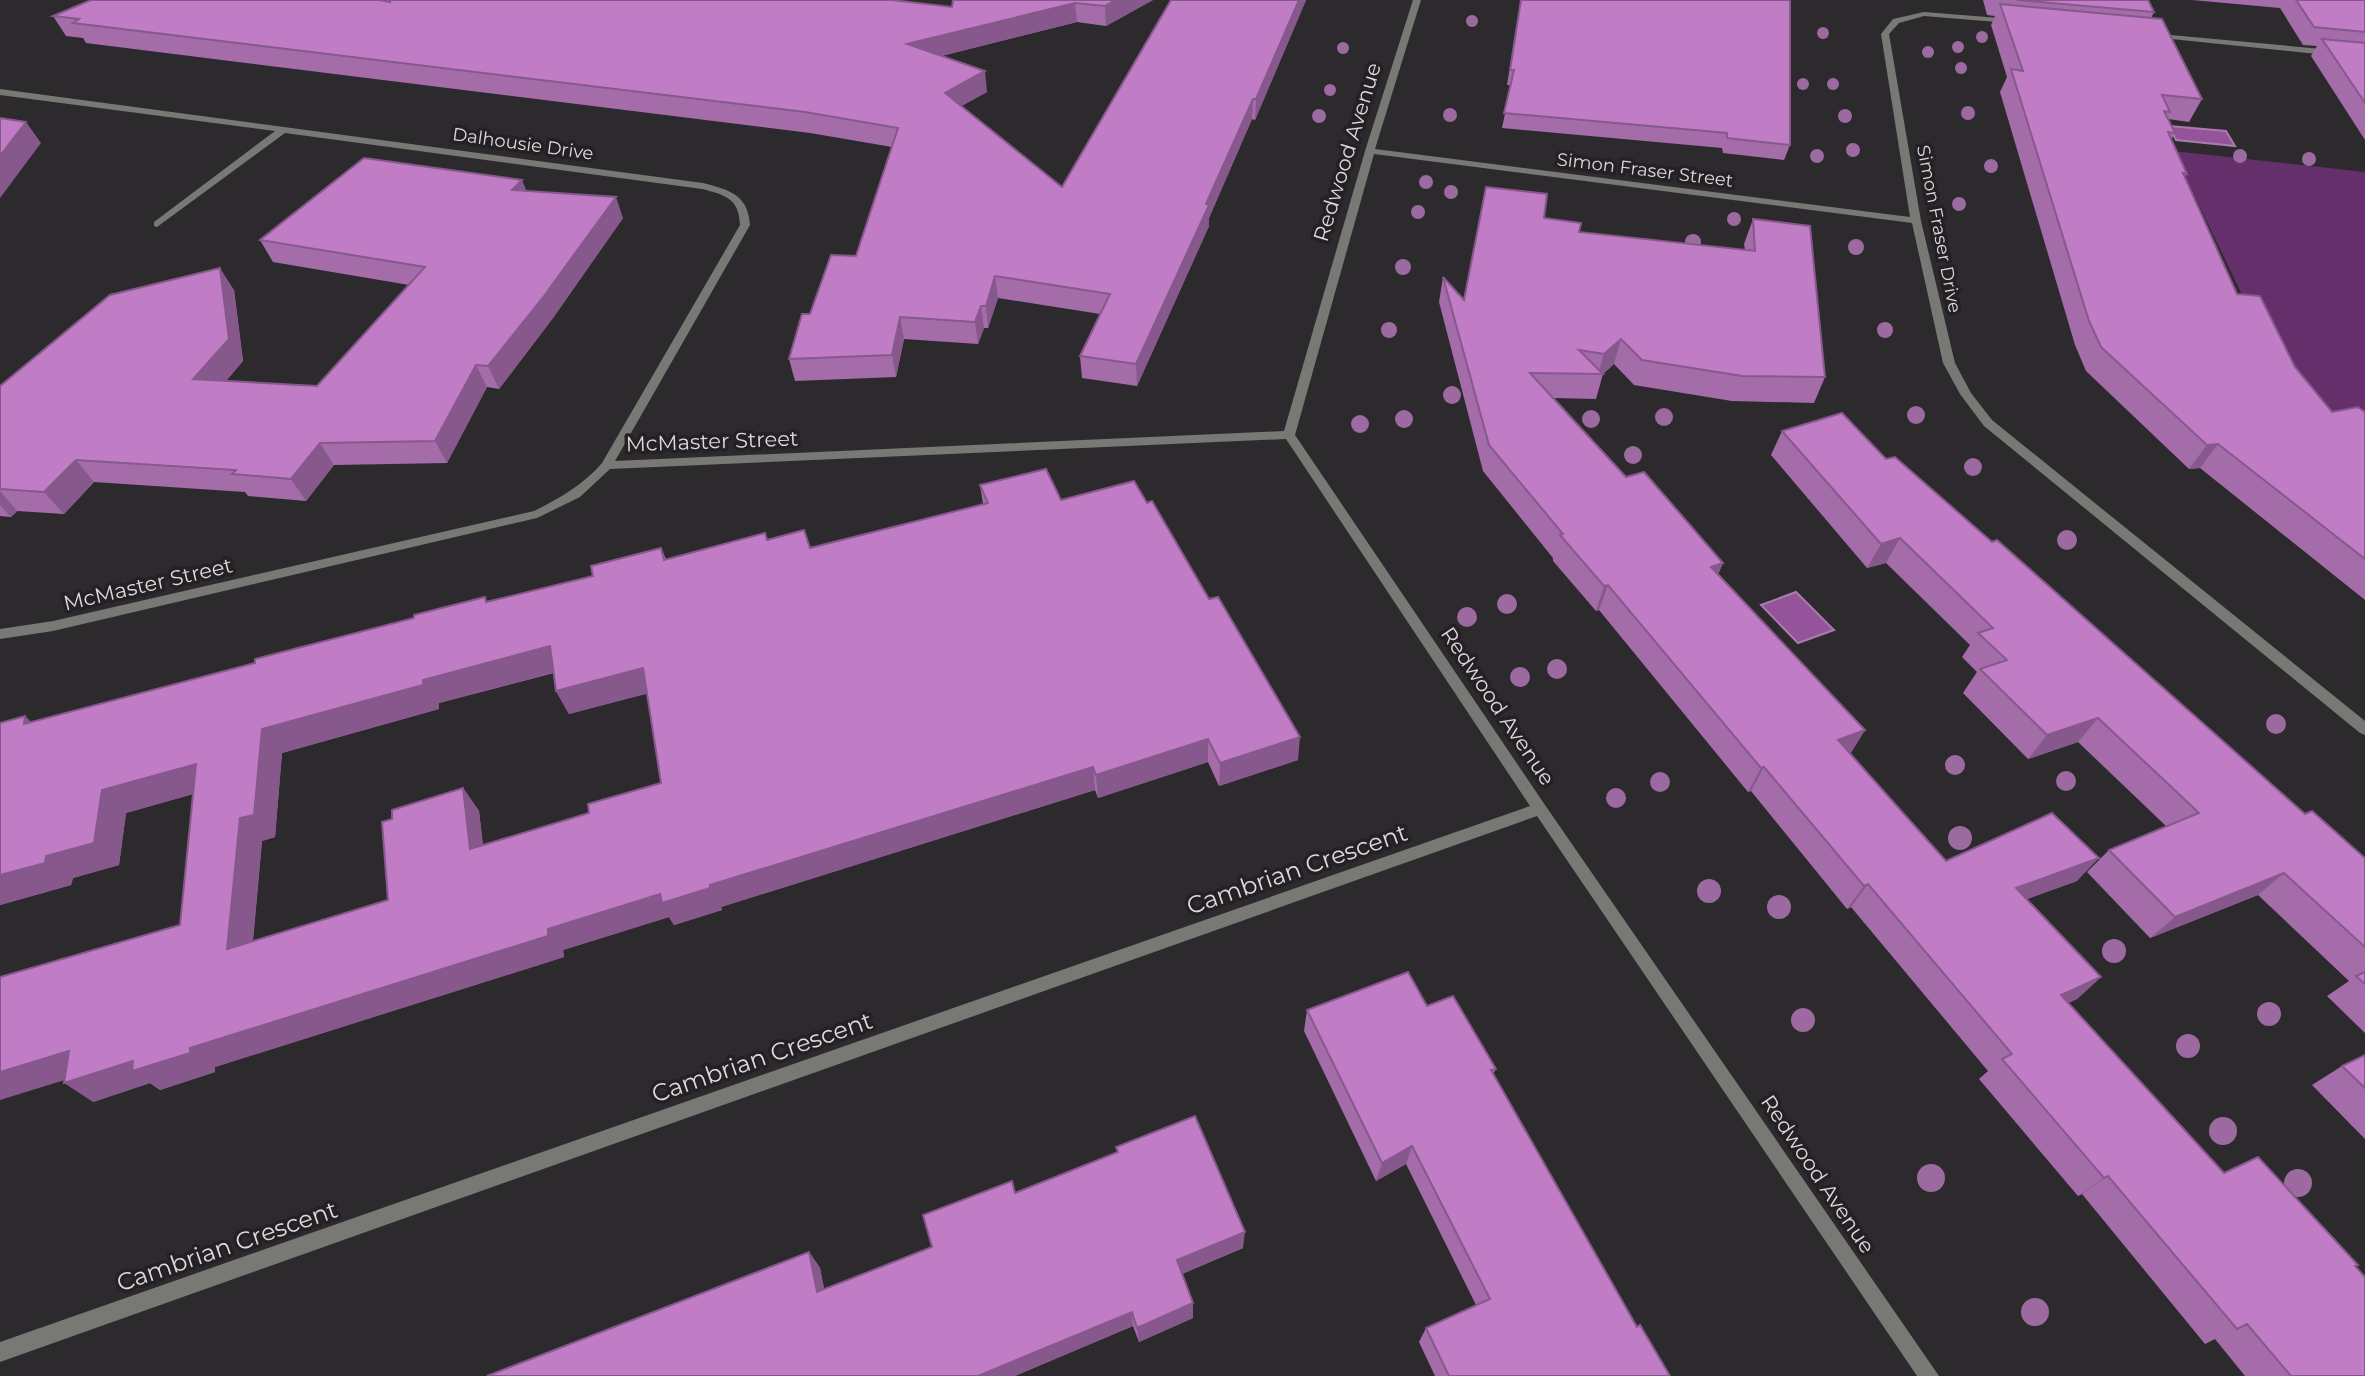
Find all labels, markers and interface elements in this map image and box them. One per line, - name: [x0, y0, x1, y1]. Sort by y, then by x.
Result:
- street label: Redwood Avenue: [1308, 60, 1386, 244]
- street label: Dalhousie Drive: [451, 123, 595, 165]
- street label: Simon Fraser Drive: [1912, 143, 1966, 315]
- street label: Simon Fraser Street: [1556, 148, 1734, 192]
- street label: McMaster Street: [625, 425, 799, 457]
- street label: McMaster Street: [61, 552, 235, 616]
- street label: Redwood Avenue: [1436, 622, 1560, 790]
- street label: Cambrian Crescent: [1183, 818, 1411, 920]
- street label: Cambrian Crescent: [648, 1006, 876, 1108]
- street label: Redwood Avenue: [1756, 1090, 1880, 1258]
- street label: Cambrian Crescent: [113, 1195, 341, 1297]

